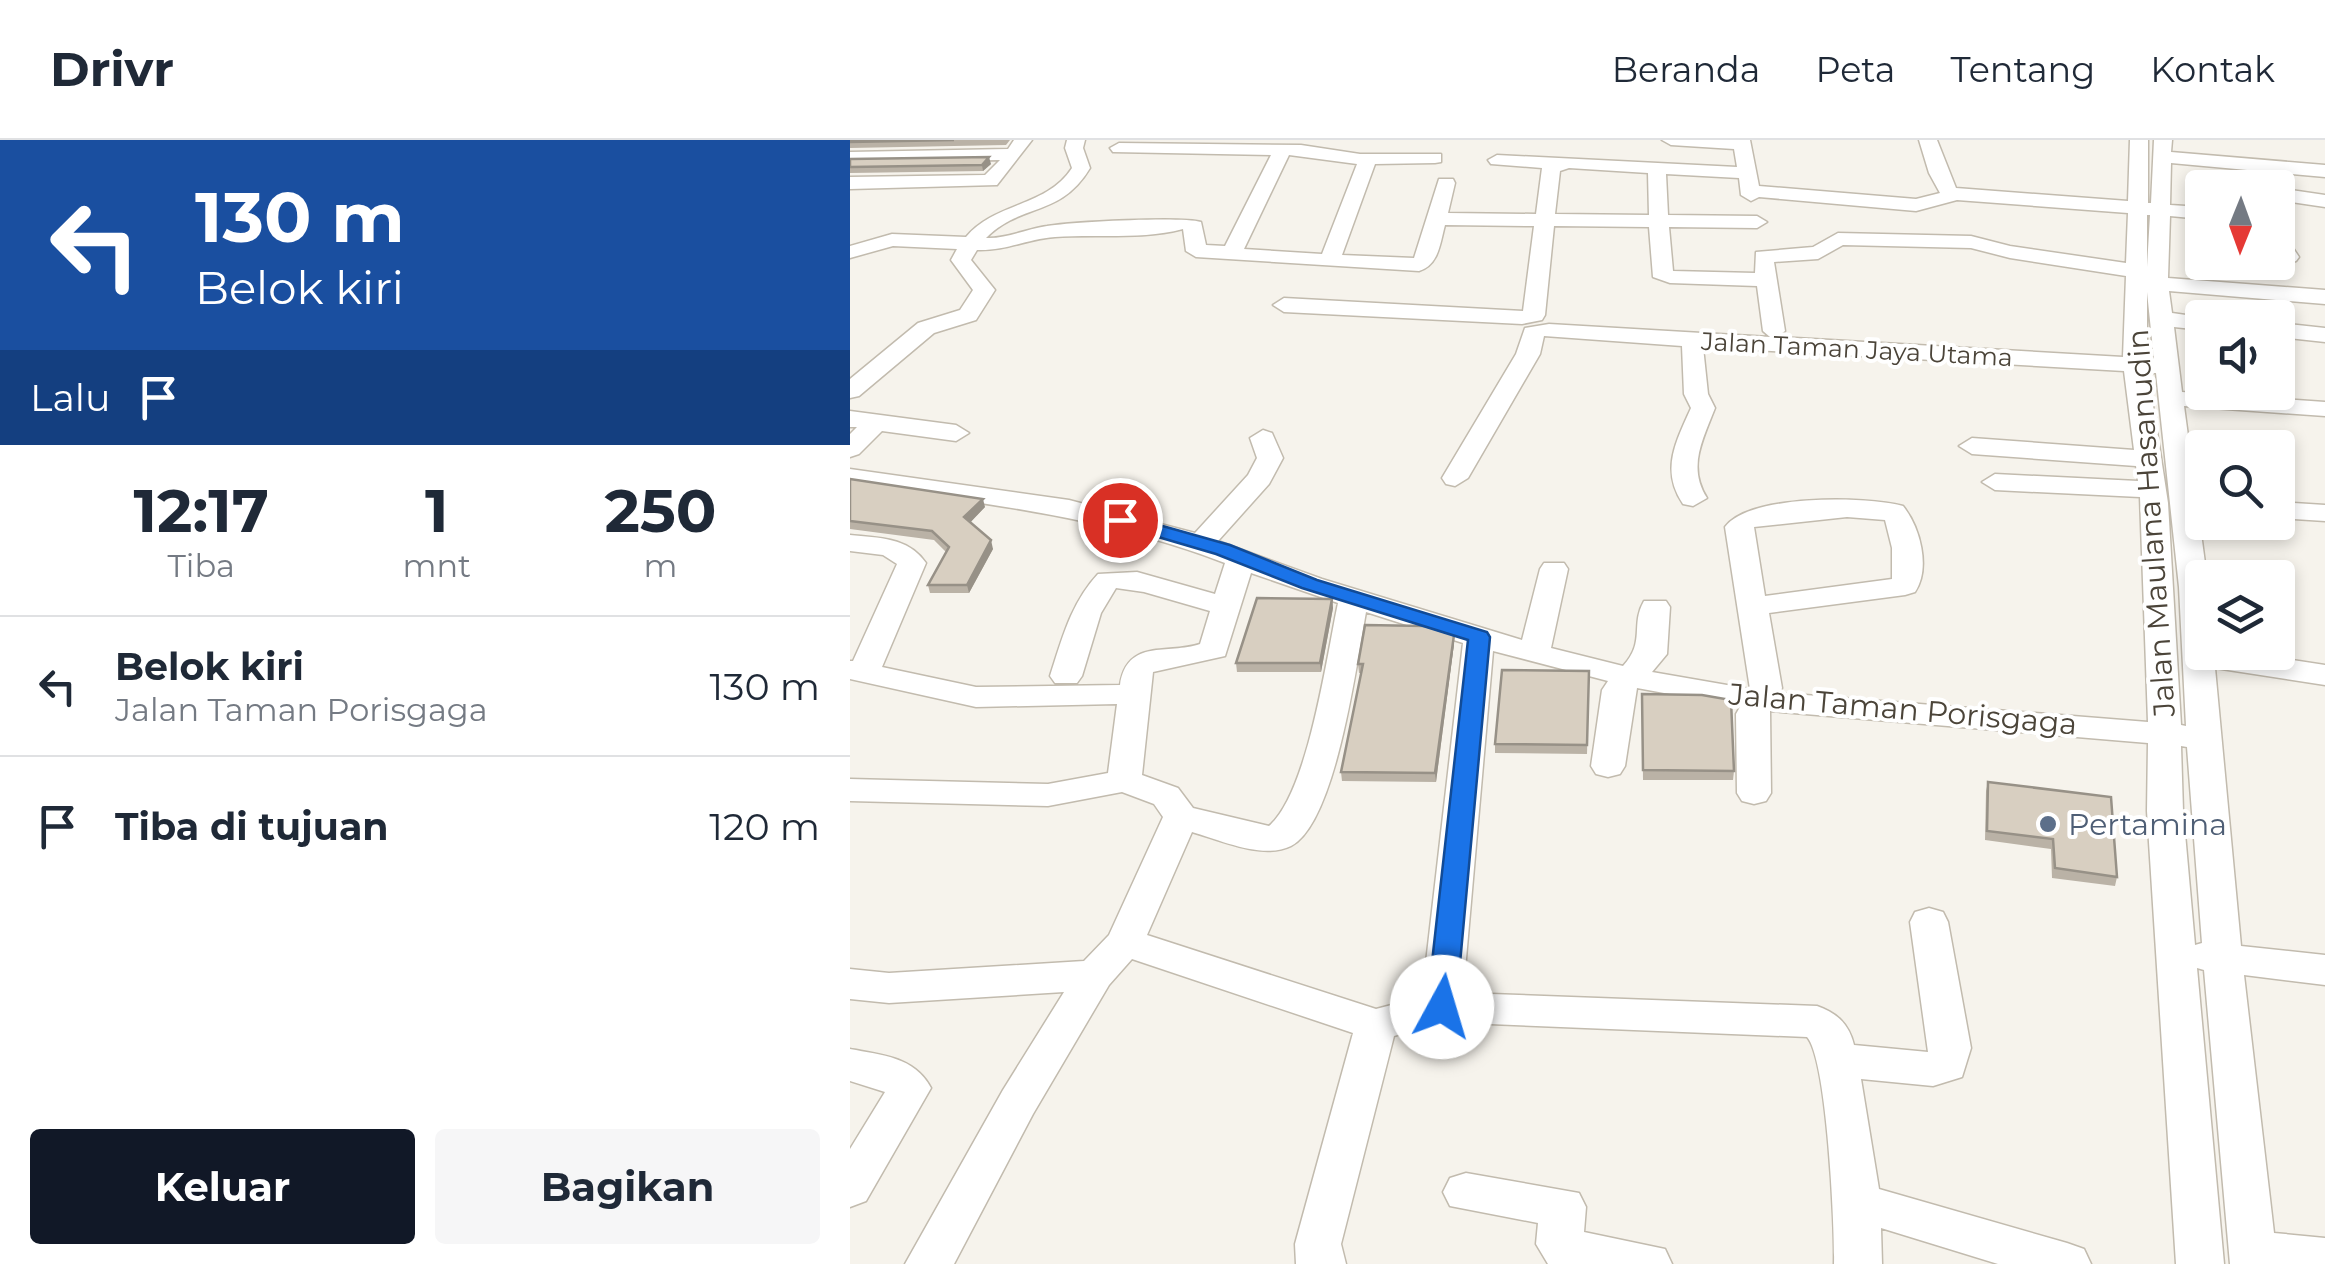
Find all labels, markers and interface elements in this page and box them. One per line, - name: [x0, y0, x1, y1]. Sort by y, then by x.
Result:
- text: Drivr: [50, 40, 174, 98]
- text: Beranda: [1612, 48, 1761, 91]
- text: Peta: [1816, 48, 1895, 91]
- text: Tentang: [1950, 48, 2095, 91]
- text: Kontak: [2150, 48, 2275, 91]
- north arrow: [2185, 170, 2295, 280]
- map controls: [2185, 170, 2295, 670]
- text: 130 m: [195, 174, 405, 260]
- icon: left: [30, 180, 160, 310]
- text: Belok kiri: [195, 260, 404, 315]
- button: sound: [2185, 300, 2295, 410]
- street label: Jalan Taman Jaya Utama: [1699, 326, 2014, 372]
- street label: Jalan Maulana Hasanudin: [2119, 328, 2183, 719]
- icon: arrive: [131, 370, 186, 425]
- text: Lalu: [30, 374, 111, 421]
- button: search: [2185, 430, 2295, 540]
- text: 12:17: [134, 474, 269, 547]
- text: 1: [425, 474, 449, 547]
- text: 250: [605, 474, 716, 547]
- pin: [1078, 478, 1163, 563]
- icon: arrive: [1093, 493, 1148, 548]
- text: Tiba: [168, 546, 235, 585]
- text: mnt: [402, 546, 471, 585]
- text: m: [644, 546, 677, 585]
- button: layers: [2185, 560, 2295, 670]
- text: Belok kiri: [115, 643, 304, 690]
- icon: left: [30, 659, 85, 714]
- text: 130 m: [709, 663, 820, 710]
- street label: Jalan Taman Porisgaga: [1726, 675, 2079, 743]
- text: Jalan Taman Porisgaga: [115, 690, 488, 729]
- icon: arrive: [30, 799, 85, 854]
- text: Tiba di tujuan: [115, 803, 389, 850]
- text: 120 m: [709, 803, 820, 850]
- place label: Pertamina: [2068, 806, 2227, 843]
- marker: Pertamina: [2037, 813, 2059, 835]
- position arrow: [1390, 955, 1494, 1059]
- button: Keluar: [30, 1129, 415, 1244]
- button: Bagikan: [435, 1129, 820, 1244]

